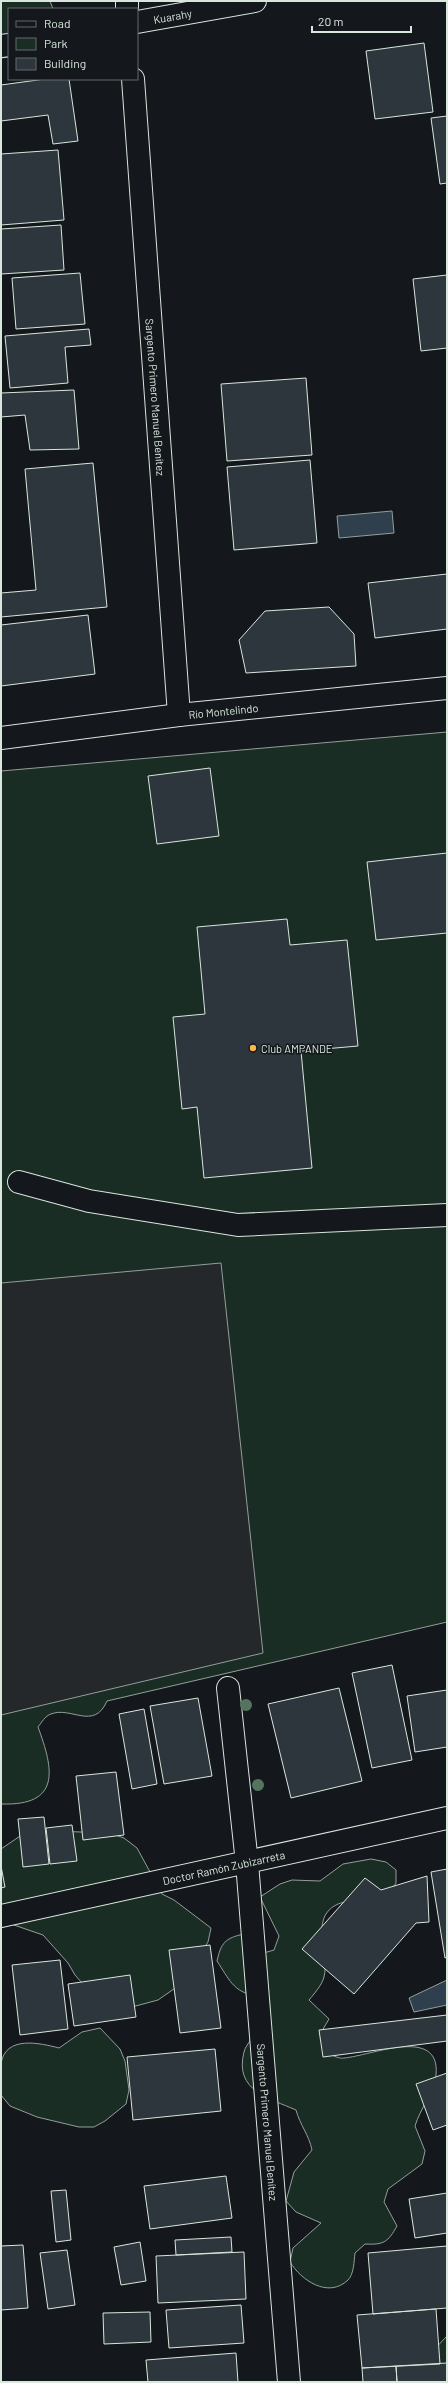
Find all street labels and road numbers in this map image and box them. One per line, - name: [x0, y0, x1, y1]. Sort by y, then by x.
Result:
- street label: Kuarahy: [152, 6, 193, 25]
- street label: Sargento Primero Manuel Benítez: [144, 318, 168, 476]
- street label: Río Montelindo: [188, 701, 259, 721]
- street label: Doctor Ramón Zubizarreta: [161, 1847, 286, 1887]
- street label: Sargento Primero Manuel Benítez: [255, 2043, 281, 2201]

